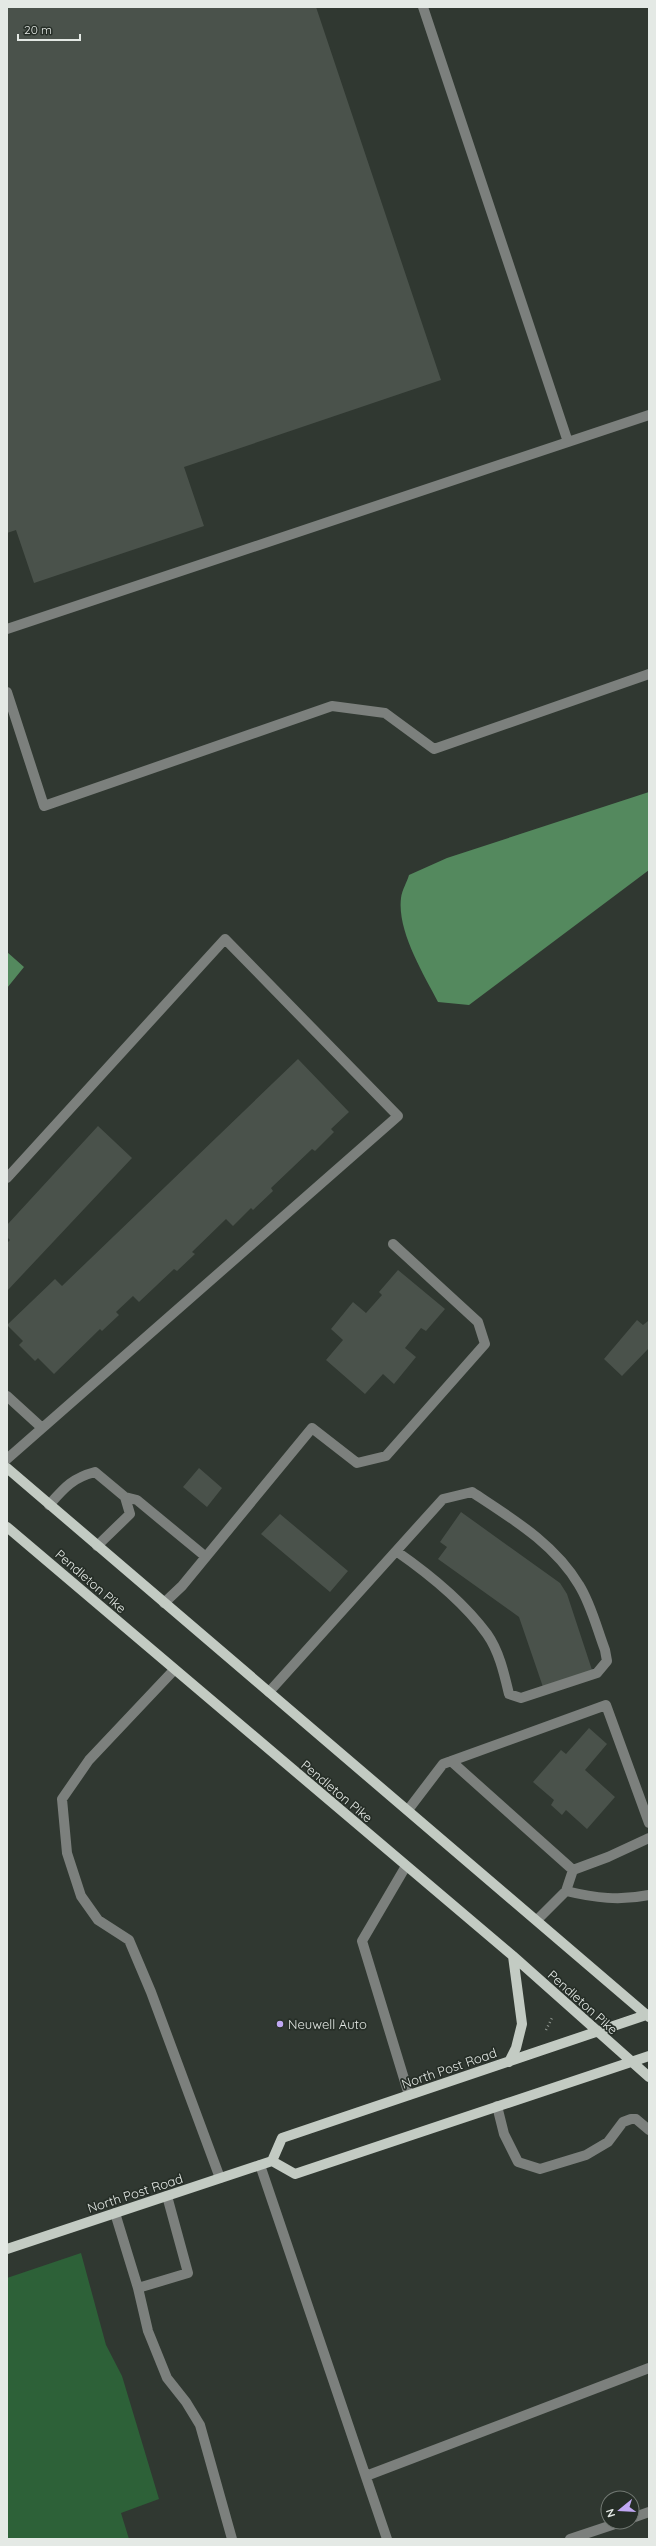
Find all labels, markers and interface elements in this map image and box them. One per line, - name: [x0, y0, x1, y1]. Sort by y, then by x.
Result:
- scale bar: [18, 16, 80, 42]
- text: 20 m: [24, 22, 52, 37]
- street label: Pendleton Pike: [52, 1546, 130, 1616]
- street label: Pendleton Pike: [298, 1756, 376, 1826]
- street label: Pendleton Pike: [545, 1966, 621, 2038]
- place label: Neuwell Auto: [288, 2016, 367, 2032]
- marker: Neuwell Auto: [275, 2019, 285, 2029]
- street label: North Post Road: [399, 2044, 499, 2092]
- street label: North Post Road: [85, 2170, 185, 2216]
- north arrow: [600, 2490, 640, 2530]
- text: N: [603, 2507, 618, 2519]

